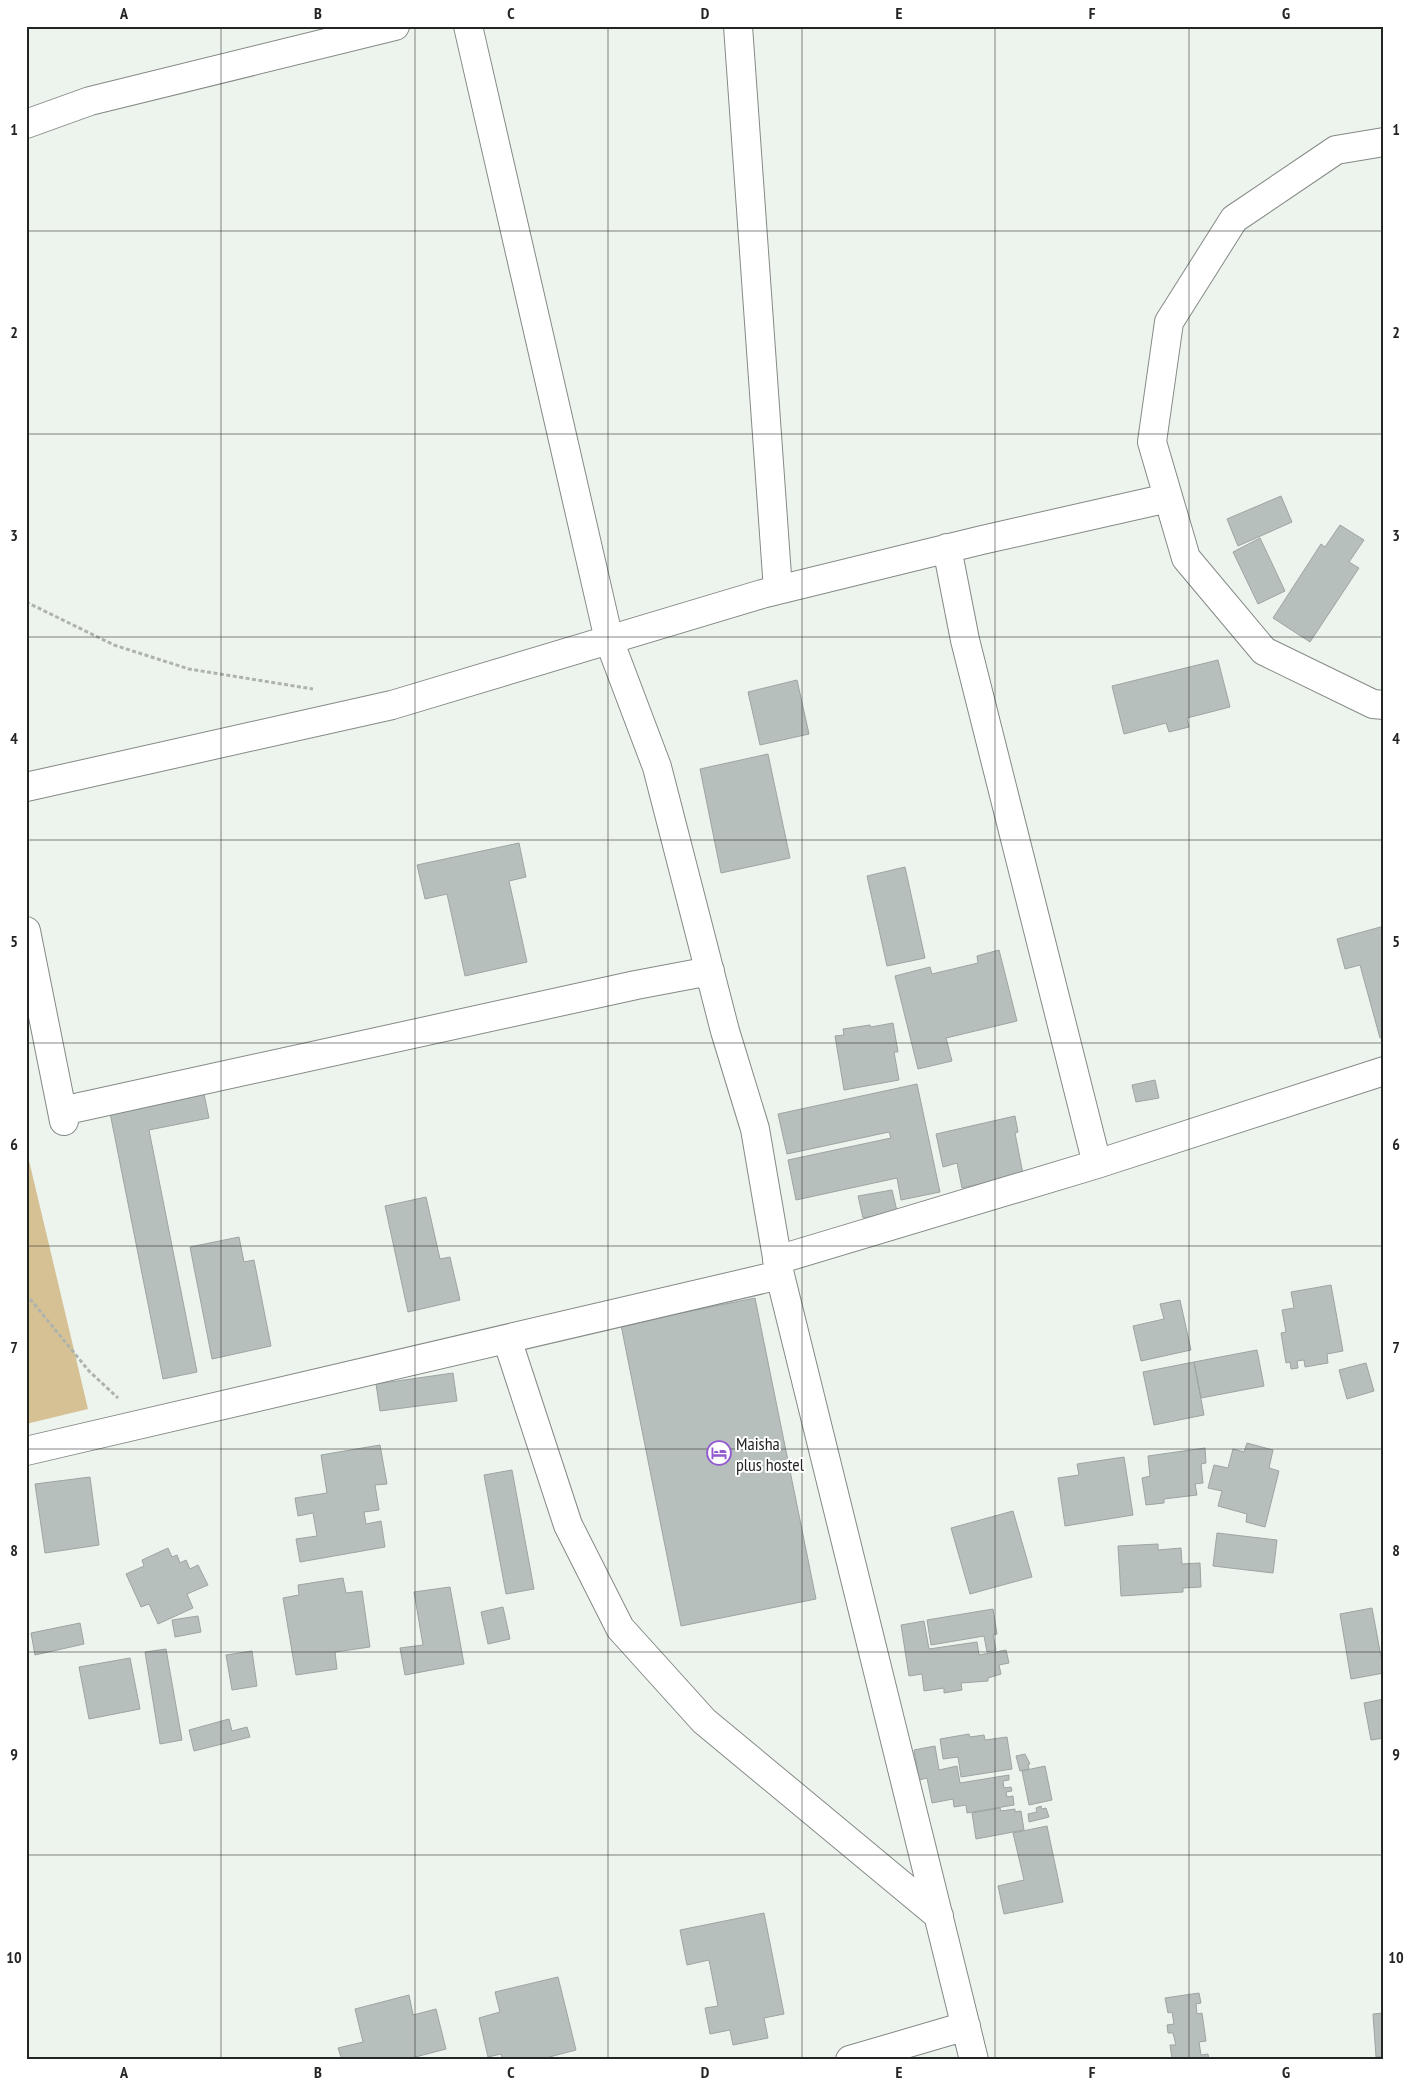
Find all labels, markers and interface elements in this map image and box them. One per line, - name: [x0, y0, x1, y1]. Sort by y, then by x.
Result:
- text: A: [119, 3, 129, 23]
- text: B: [314, 3, 322, 23]
- text: C: [507, 3, 515, 23]
- text: D: [701, 3, 710, 23]
- text: E: [896, 3, 903, 23]
- text: F: [1089, 3, 1096, 23]
- text: G: [1282, 3, 1290, 23]
- text: 1: [10, 119, 18, 139]
- text: 1: [1392, 119, 1400, 139]
- text: 2: [10, 322, 18, 342]
- text: 2: [1392, 322, 1400, 342]
- text: 3: [10, 525, 18, 545]
- text: 3: [1392, 525, 1400, 545]
- text: 4: [10, 728, 18, 748]
- text: 4: [1392, 728, 1400, 748]
- text: 5: [10, 931, 18, 951]
- text: 5: [1392, 931, 1400, 951]
- text: 6: [10, 1134, 18, 1154]
- text: 6: [1392, 1134, 1400, 1154]
- text: 7: [10, 1337, 18, 1357]
- text: 7: [1392, 1337, 1400, 1357]
- place label: Maisha plus hostel: [736, 1432, 805, 1476]
- hotel icon: Maisha plus hostel: [706, 1440, 732, 1466]
- text: 8: [10, 1540, 18, 1560]
- text: 8: [1392, 1540, 1400, 1560]
- text: 9: [10, 1744, 18, 1764]
- text: 9: [1392, 1744, 1400, 1764]
- text: 10: [6, 1947, 22, 1967]
- text: 10: [1388, 1947, 1404, 1967]
- text: A: [119, 2062, 129, 2082]
- text: B: [314, 2062, 322, 2082]
- text: C: [507, 2062, 515, 2082]
- text: D: [701, 2062, 710, 2082]
- text: E: [896, 2062, 903, 2082]
- text: F: [1089, 2062, 1096, 2082]
- text: G: [1282, 2062, 1290, 2082]

